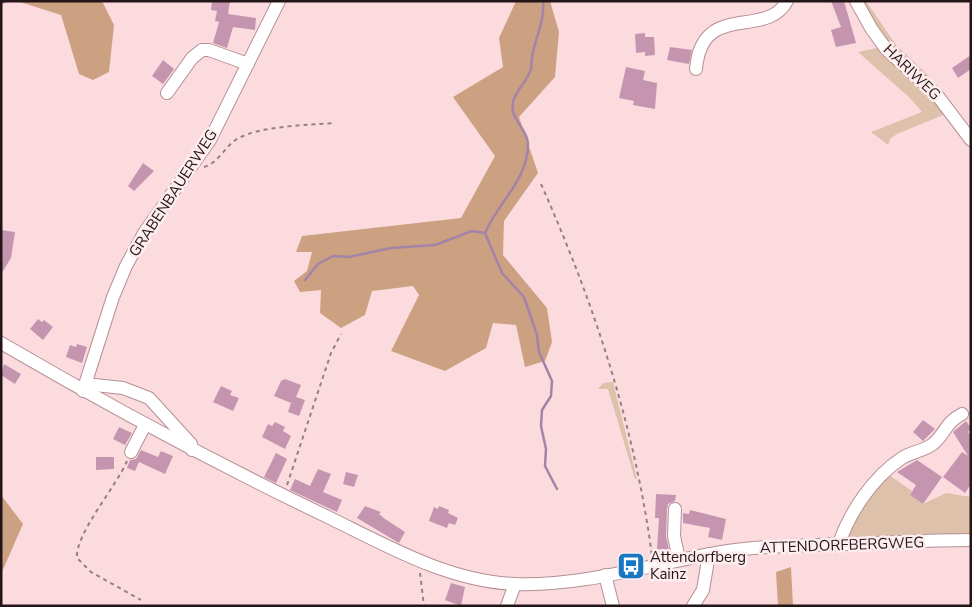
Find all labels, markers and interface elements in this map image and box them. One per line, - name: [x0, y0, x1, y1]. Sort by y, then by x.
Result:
- street label: HARIWEG: [879, 40, 945, 104]
- street label: GRABENBAUERWEG: [124, 125, 222, 261]
- street label: ATTENDORFBERGWEG: [759, 532, 925, 558]
- place label: Attendorfberg Kainz: [650, 547, 746, 584]
- bus stop icon: Attendorfberg Kainz: [616, 551, 646, 581]

